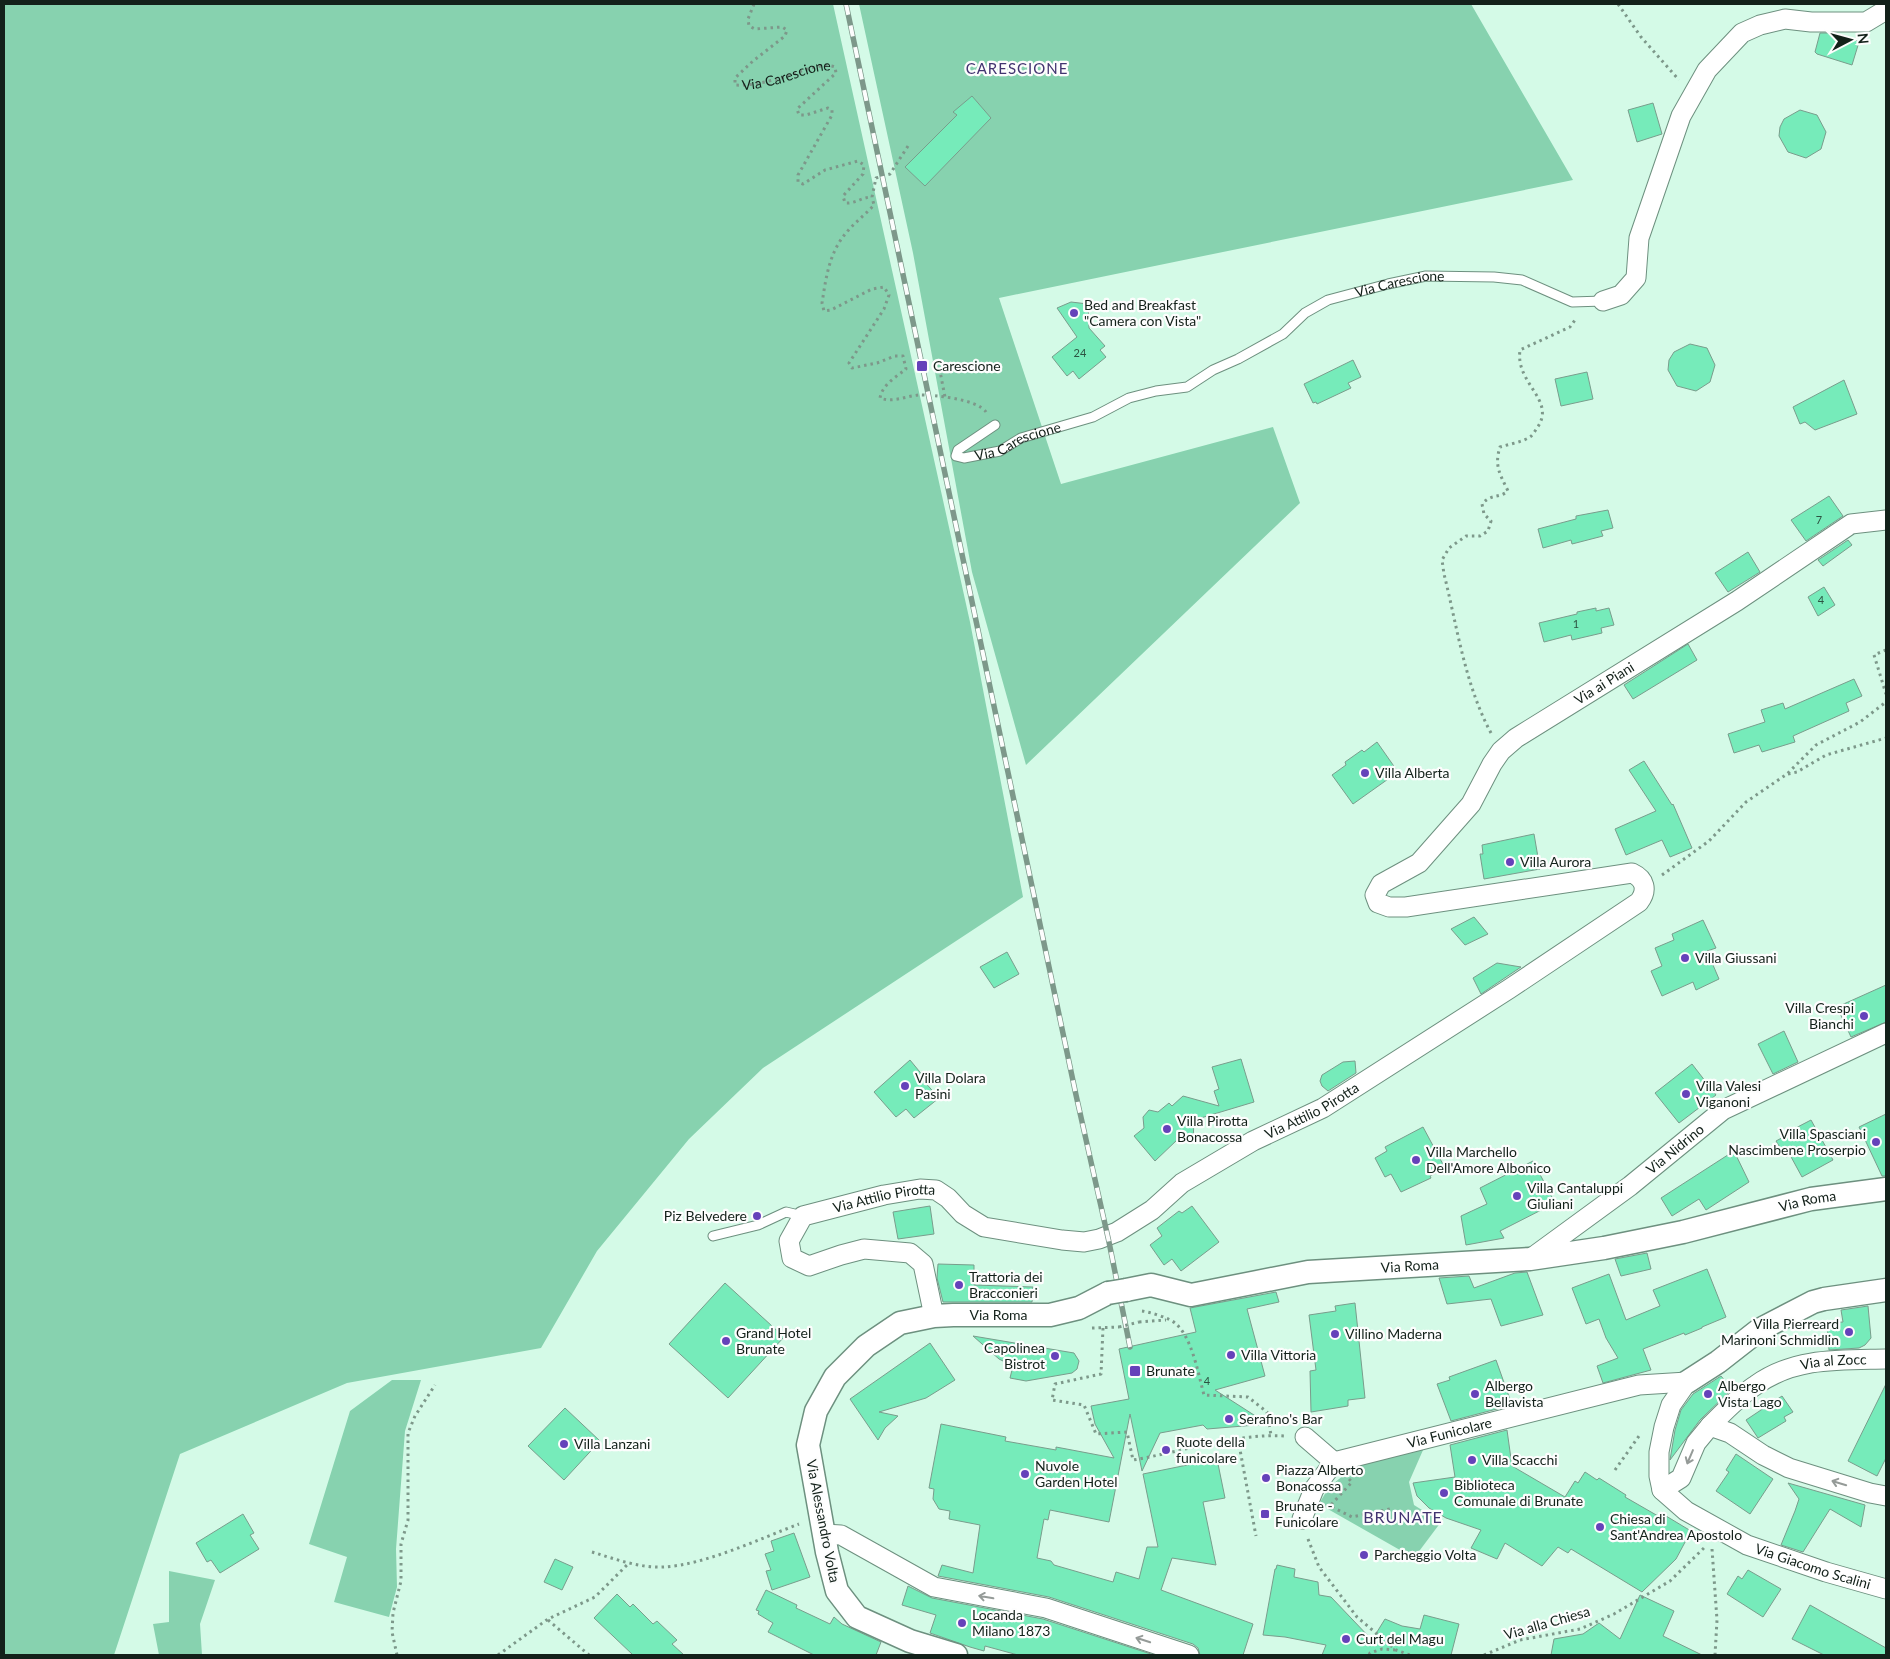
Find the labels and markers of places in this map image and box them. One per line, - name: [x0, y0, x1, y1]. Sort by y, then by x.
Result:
- place label: Bed and Breakfast "Camera con Vista": [1084, 296, 1201, 329]
- marker: Bed and Breakfast "Camera con Vista": [1068, 307, 1080, 319]
- place label: Carescione: [933, 357, 1001, 374]
- marker: Carescione: [915, 359, 929, 373]
- place label: Villa Alberta: [1375, 764, 1450, 781]
- marker: Villa Alberta: [1359, 767, 1371, 779]
- place label: Villa Aurora: [1520, 853, 1591, 870]
- marker: Villa Aurora: [1504, 856, 1516, 868]
- place label: Villa Giussani: [1695, 949, 1777, 966]
- marker: Villa Giussani: [1679, 952, 1691, 964]
- place label: Villa Crespi Bianchi: [1785, 999, 1854, 1032]
- marker: Villa Crespi Bianchi: [1858, 1010, 1870, 1022]
- place label: Villa Dolara Pasini: [915, 1069, 986, 1102]
- place label: Villa Valesi Viganoni: [1696, 1077, 1761, 1110]
- marker: Villa Dolara Pasini: [899, 1080, 911, 1092]
- marker: Villa Valesi Viganoni: [1680, 1088, 1692, 1100]
- place label: Villa Pirotta Bonacossa: [1177, 1112, 1248, 1145]
- marker: Villa Pirotta Bonacossa: [1161, 1123, 1173, 1135]
- place label: Villa Spasciani Nascimbene Proserpio: [1728, 1125, 1866, 1158]
- marker: Villa Spasciani Nascimbene Proserpio: [1870, 1136, 1882, 1148]
- place label: Villa Marchello Dell'Amore Albonico: [1426, 1143, 1551, 1176]
- marker: Villa Marchello Dell'Amore Albonico: [1410, 1154, 1422, 1166]
- place label: Villa Cantaluppi Giuliani: [1527, 1179, 1623, 1212]
- marker: Villa Cantaluppi Giuliani: [1511, 1190, 1523, 1202]
- place label: Piz Belvedere: [664, 1207, 747, 1224]
- marker: Piz Belvedere: [751, 1210, 763, 1222]
- place label: Trattoria dei Bracconieri: [969, 1268, 1043, 1301]
- marker: Trattoria dei Bracconieri: [953, 1279, 965, 1291]
- place label: Villa Pierreard Marinoni Schmidlin: [1721, 1315, 1839, 1348]
- place label: Grand Hotel Brunate: [736, 1324, 811, 1357]
- place label: Villino Maderna: [1345, 1325, 1442, 1342]
- marker: Villa Pierreard Marinoni Schmidlin: [1843, 1326, 1855, 1338]
- marker: Villino Maderna: [1329, 1328, 1341, 1340]
- marker: Grand Hotel Brunate: [720, 1335, 732, 1347]
- place label: Capolinea Bistrot: [984, 1339, 1045, 1372]
- place label: Villa Vittoria: [1241, 1346, 1316, 1363]
- marker: Villa Vittoria: [1225, 1349, 1237, 1361]
- marker: Capolinea Bistrot: [1049, 1350, 1061, 1362]
- place label: Brunate: [1146, 1362, 1195, 1379]
- marker: Brunate: [1128, 1364, 1142, 1378]
- place label: Albergo Bellavista: [1485, 1377, 1543, 1410]
- place label: Albergo Vista Lago: [1718, 1377, 1782, 1410]
- marker: Albergo Bellavista: [1469, 1388, 1481, 1400]
- marker: Albergo Vista Lago: [1702, 1388, 1714, 1400]
- place label: Serafino's Bar: [1239, 1410, 1323, 1427]
- marker: Serafino's Bar: [1223, 1413, 1235, 1425]
- place label: Ruote della funicolare: [1176, 1433, 1245, 1466]
- place label: Villa Lanzani: [574, 1435, 650, 1452]
- marker: Villa Lanzani: [558, 1438, 570, 1450]
- marker: Ruote della funicolare: [1160, 1444, 1172, 1456]
- place label: Villa Scacchi: [1482, 1451, 1558, 1468]
- marker: Villa Scacchi: [1466, 1454, 1478, 1466]
- place label: Nuvole Garden Hotel: [1035, 1457, 1118, 1490]
- place label: Piazza Alberto Bonacossa: [1276, 1461, 1363, 1494]
- marker: Nuvole Garden Hotel: [1019, 1468, 1031, 1480]
- marker: Piazza Alberto Bonacossa: [1260, 1472, 1272, 1484]
- place label: Biblioteca Comunale di Brunate: [1454, 1476, 1583, 1509]
- marker: Biblioteca Comunale di Brunate: [1438, 1487, 1450, 1499]
- place label: Brunate - Funicolare: [1275, 1497, 1338, 1530]
- marker: Brunate - Funicolare: [1259, 1508, 1271, 1520]
- place label: Chiesa di Sant'Andrea Apostolo: [1610, 1510, 1742, 1543]
- marker: Chiesa di Sant'Andrea Apostolo: [1594, 1521, 1606, 1533]
- place label: Parcheggio Volta: [1374, 1546, 1476, 1563]
- marker: Parcheggio Volta: [1358, 1549, 1370, 1561]
- place label: Locanda Milano 1873: [972, 1606, 1050, 1639]
- marker: Locanda Milano 1873: [956, 1617, 968, 1629]
- place label: Curt del Magu: [1356, 1630, 1444, 1647]
- marker: Curt del Magu: [1340, 1633, 1352, 1645]

